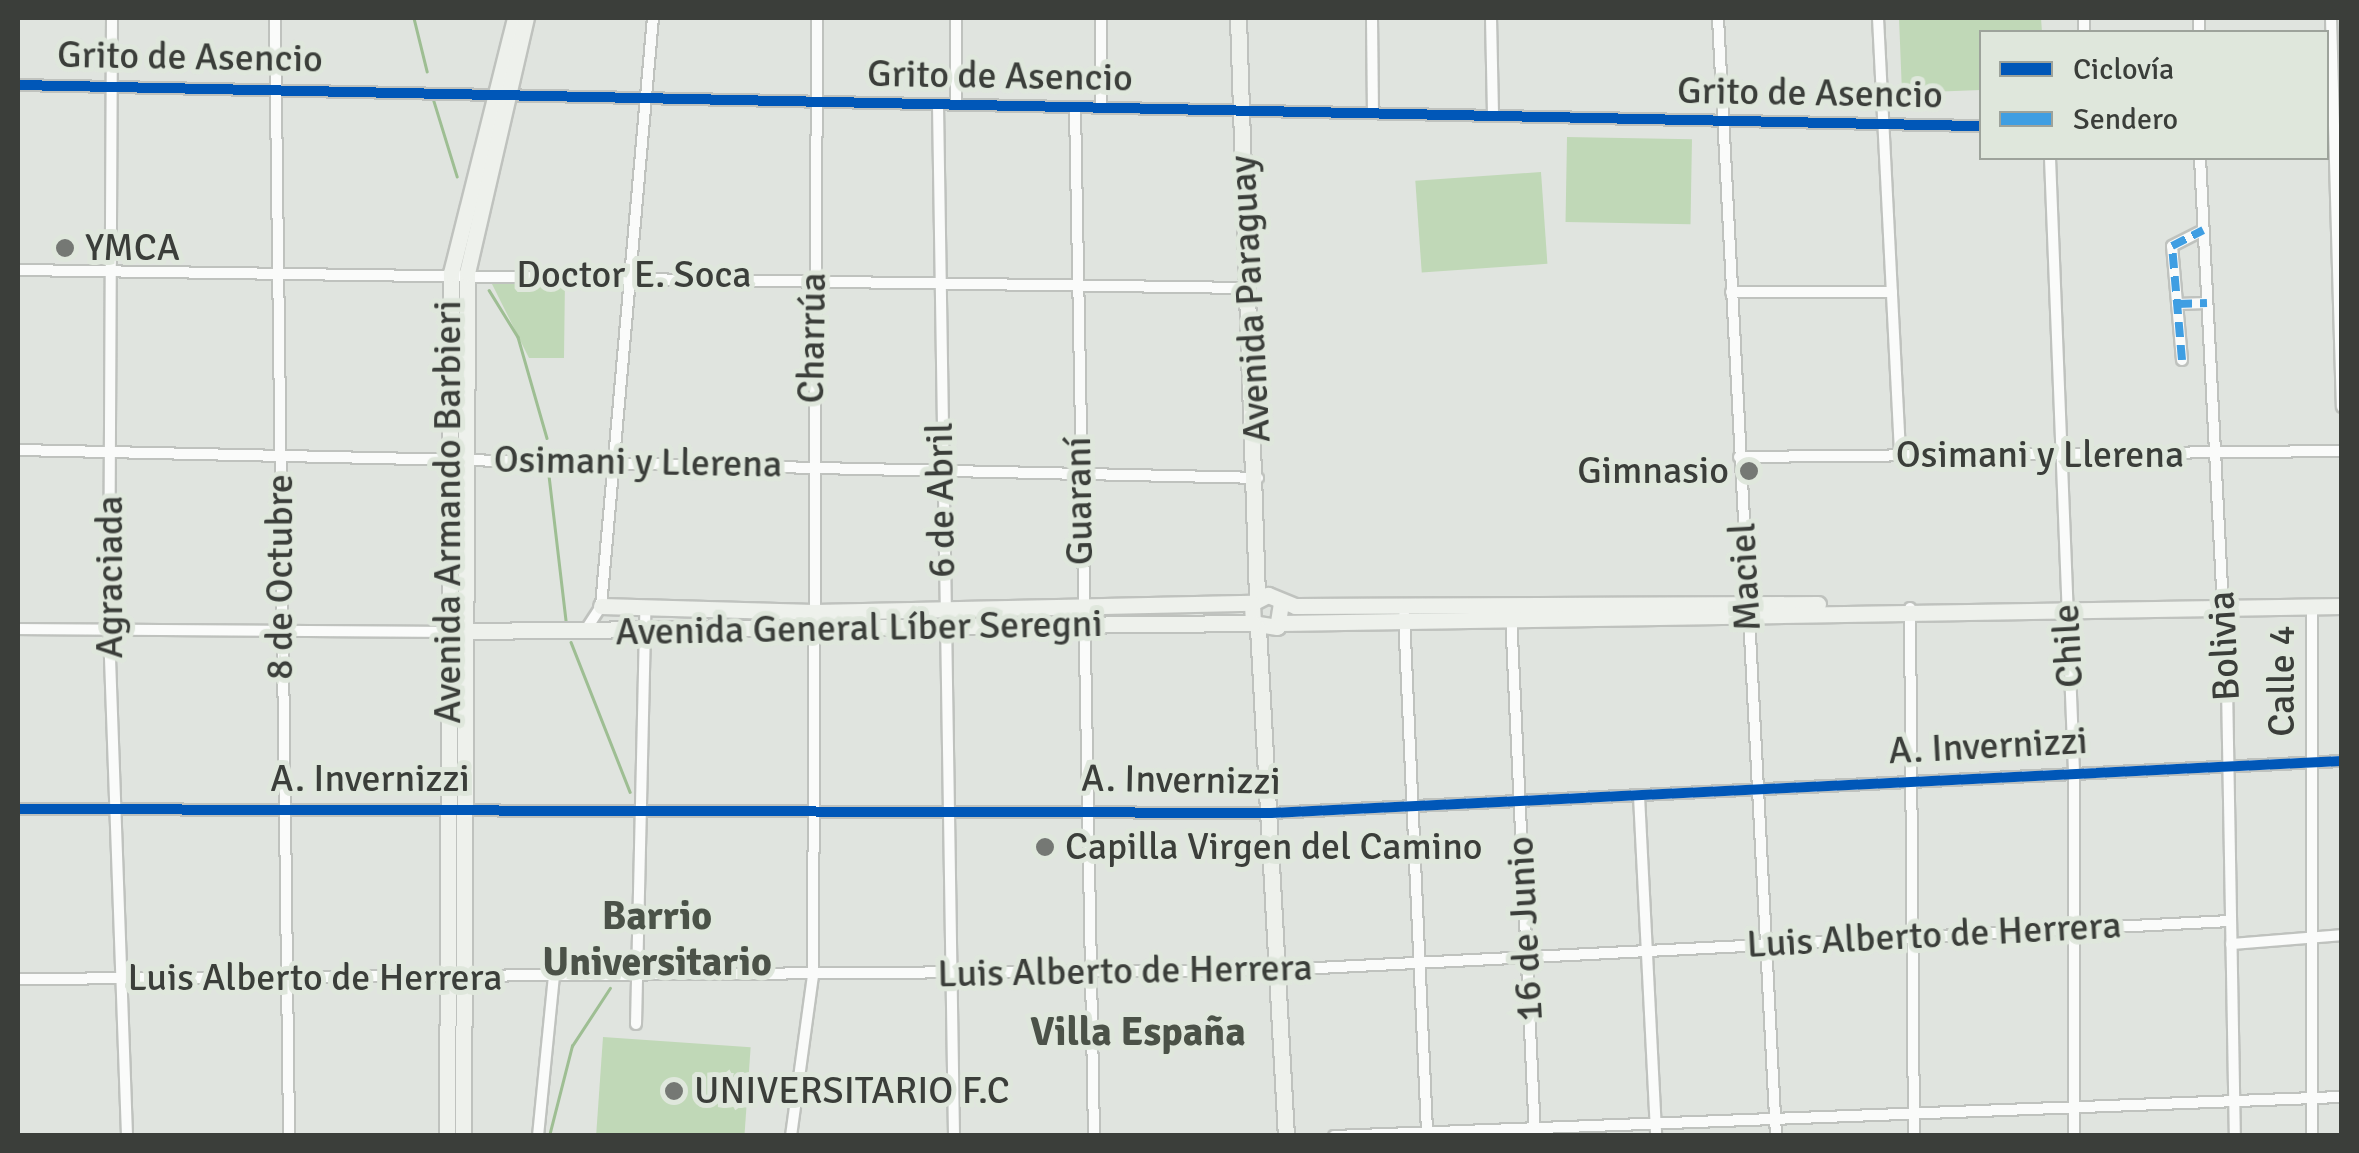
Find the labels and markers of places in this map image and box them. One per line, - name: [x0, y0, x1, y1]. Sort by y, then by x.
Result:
- place label: YMCA: [85, 225, 180, 271]
- marker: YMCA: [54, 237, 76, 259]
- place label: Gimnasio: [1577, 448, 1729, 494]
- marker: Gimnasio: [1738, 460, 1760, 482]
- place label: Capilla Virgen del Camino: [1065, 824, 1483, 870]
- marker: Capilla Virgen del Camino: [1034, 836, 1056, 858]
- place label: UNIVERSITARIO F.C: [694, 1068, 1010, 1114]
- marker: UNIVERSITARIO F.C: [663, 1080, 685, 1102]

